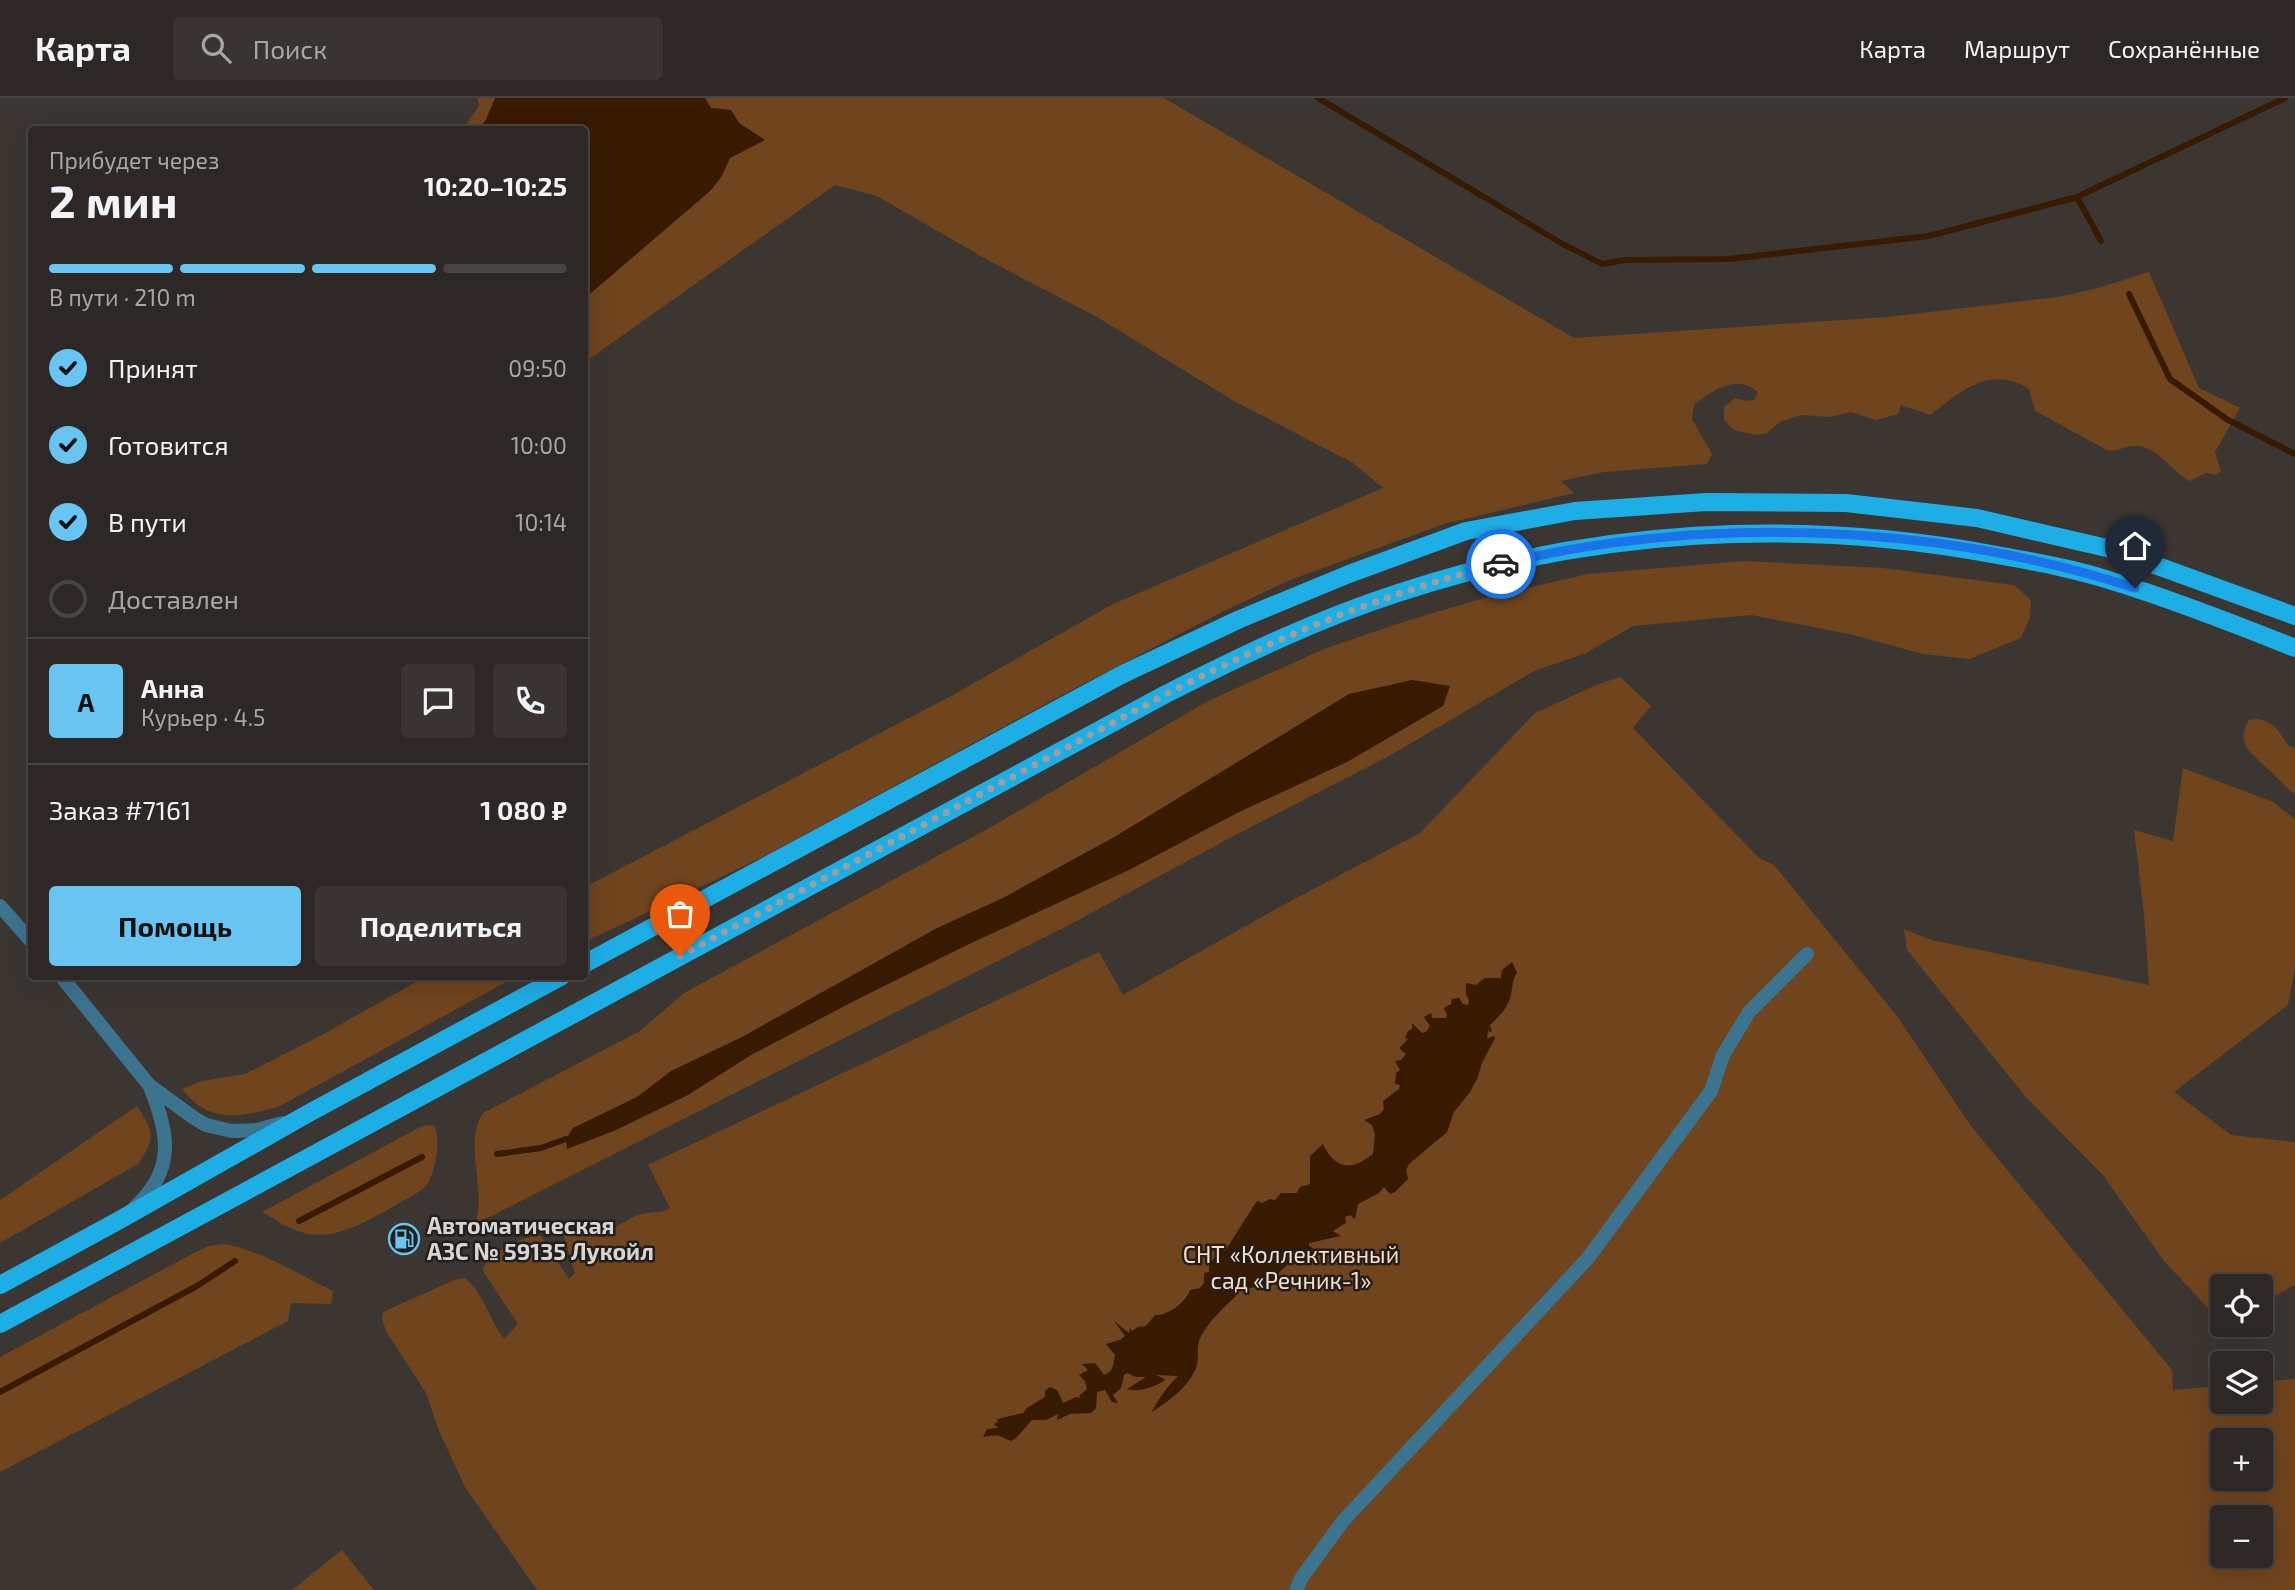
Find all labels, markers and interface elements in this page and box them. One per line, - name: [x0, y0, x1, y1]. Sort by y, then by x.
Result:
- search box: [173, 17, 663, 80]
- text: Карта: [35, 28, 131, 68]
- icon: search: [197, 29, 235, 67]
- text: Поиск: [253, 33, 327, 64]
- text: Карта: [1859, 34, 1926, 63]
- text: Маршрут: [1964, 34, 2070, 63]
- text: Сохранённые: [2108, 34, 2260, 63]
- text: Прибудет через: [49, 146, 219, 174]
- text: 10:20–10:25: [424, 170, 567, 201]
- text: 2 мин: [49, 172, 178, 227]
- text: В пути · 210 m: [49, 283, 196, 311]
- icon: check: [49, 349, 87, 387]
- text: Принят: [108, 352, 198, 383]
- text: 09:50: [508, 354, 567, 382]
- icon: check: [49, 426, 87, 464]
- text: Готовится: [108, 429, 229, 460]
- text: 10:00: [511, 431, 567, 459]
- icon: check: [49, 503, 87, 541]
- text: В пути: [108, 506, 187, 537]
- text: 10:14: [515, 508, 567, 536]
- pin: [2105, 516, 2165, 588]
- icon: home: [2116, 527, 2154, 565]
- courier: [1466, 529, 1536, 599]
- icon: car: [1482, 545, 1520, 583]
- text: Доставлен: [108, 583, 239, 614]
- button: chat: [401, 664, 475, 738]
- button: phone: [493, 664, 567, 738]
- text: Анна: [141, 672, 204, 703]
- text: А: [78, 686, 94, 717]
- text: Курьер · 4.5: [141, 703, 265, 731]
- text: Заказ #7161: [49, 794, 191, 825]
- text: 1 080 ₽: [480, 794, 567, 825]
- pin: [650, 884, 710, 956]
- button: Помощь: [49, 886, 301, 966]
- button: Поделиться: [315, 886, 567, 966]
- icon: bag: [661, 895, 699, 933]
- place label: Автоматическая АЗС № 59135 Лукойл: [427, 1211, 654, 1265]
- fuel station icon: Автоматическая АЗС № 59135 Лукойл: [387, 1222, 421, 1256]
- park label: СНТ «Коллективный сад «Речник-1»: [1183, 1240, 1399, 1294]
- map controls: [2210, 1274, 2273, 1568]
- button: locate: [2210, 1274, 2273, 1337]
- button: layers: [2210, 1351, 2273, 1414]
- button: +: [2210, 1428, 2273, 1491]
- button: −: [2210, 1505, 2273, 1568]

